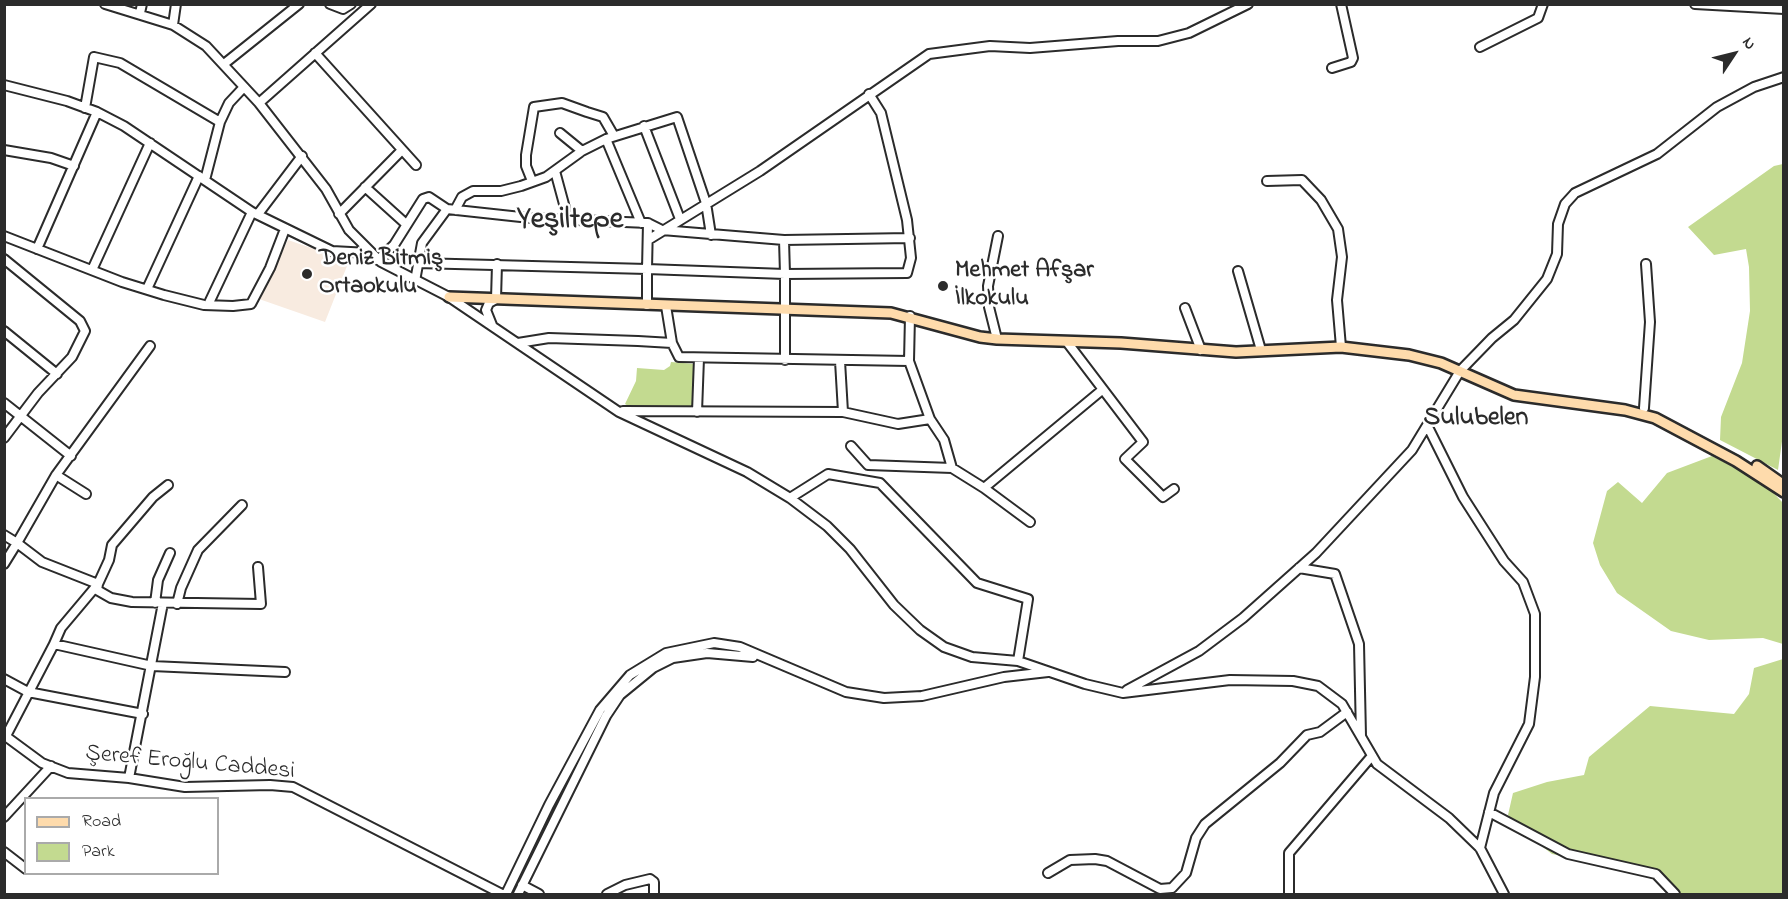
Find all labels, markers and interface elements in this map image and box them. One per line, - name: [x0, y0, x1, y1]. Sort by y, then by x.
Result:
- north arrow: [1704, 24, 1764, 84]
- text: N: [1736, 32, 1762, 55]
- district label: Yeşiltepe: [517, 204, 623, 240]
- place label: Deniz Bitmiş Ortaokulu: [319, 246, 443, 302]
- place label: Mehmet Afşar İlkokulu: [955, 258, 1094, 314]
- marker: Deniz Bitmiş Ortaokulu: [300, 267, 314, 281]
- marker: Mehmet Afşar İlkokulu: [936, 279, 950, 293]
- district label: Sulubelen: [1424, 404, 1528, 436]
- street label: Şeref Eroğlu Caddesi: [84, 741, 296, 787]
- legend: [24, 797, 219, 875]
- text: Road: [82, 809, 121, 835]
- text: Park: [82, 839, 115, 865]

